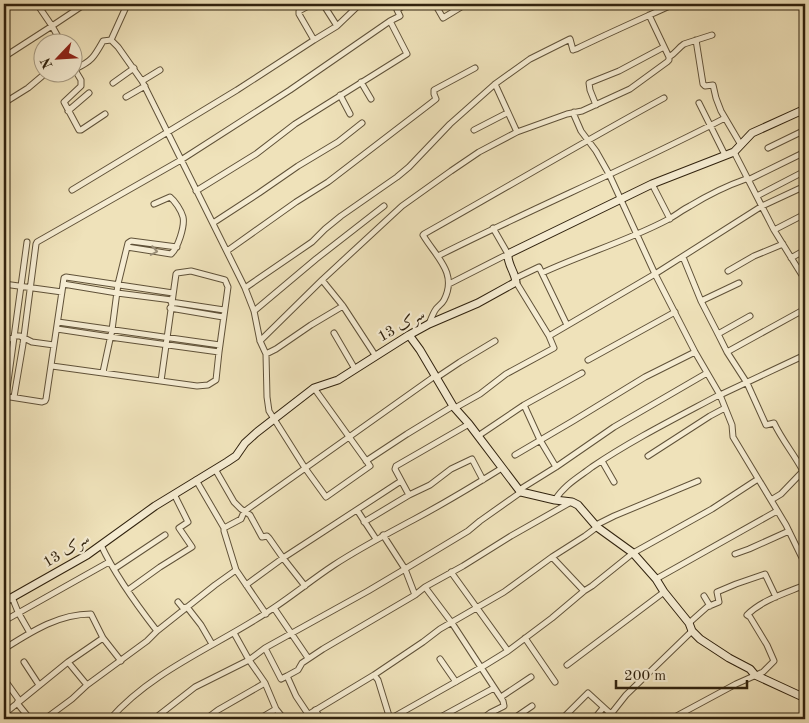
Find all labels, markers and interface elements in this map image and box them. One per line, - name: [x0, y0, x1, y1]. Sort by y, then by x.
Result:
- north arrow: [32, 32, 82, 82]
- text: N: [38, 55, 56, 71]
- one-way arrow: [149, 246, 158, 256]
- street label: سرک 13: [375, 307, 428, 346]
- street label: سرک 13: [41, 531, 93, 572]
- scale bar: [616, 658, 748, 690]
- text: 200 m: [624, 669, 666, 684]

